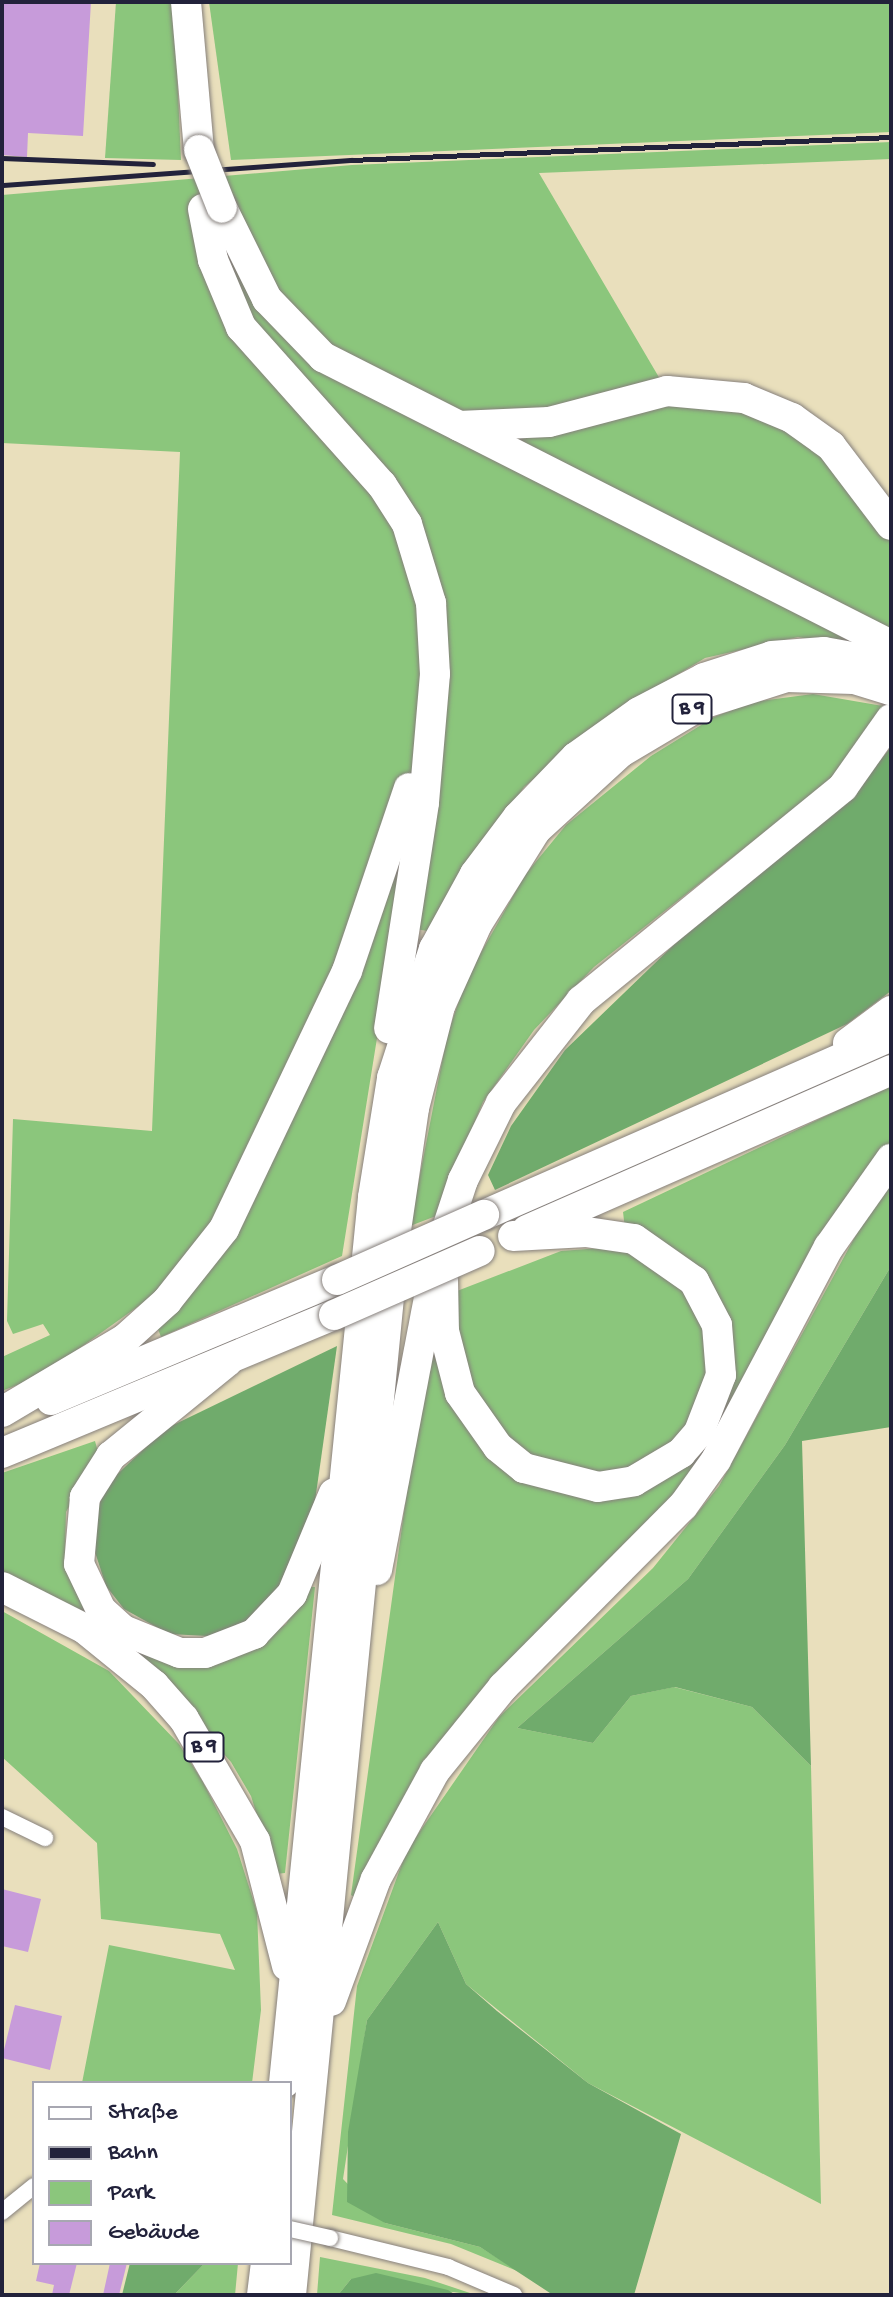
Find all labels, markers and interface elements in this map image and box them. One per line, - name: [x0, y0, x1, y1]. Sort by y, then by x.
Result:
- road number: B 9: [670, 693, 714, 725]
- road number: B 9: [182, 1731, 226, 1763]
- legend: [32, 2081, 292, 2265]
- text: Straße: [108, 2099, 178, 2128]
- text: Bahn: [108, 2139, 158, 2168]
- text: Park: [108, 2179, 154, 2208]
- text: Gebäude: [108, 2219, 199, 2248]

